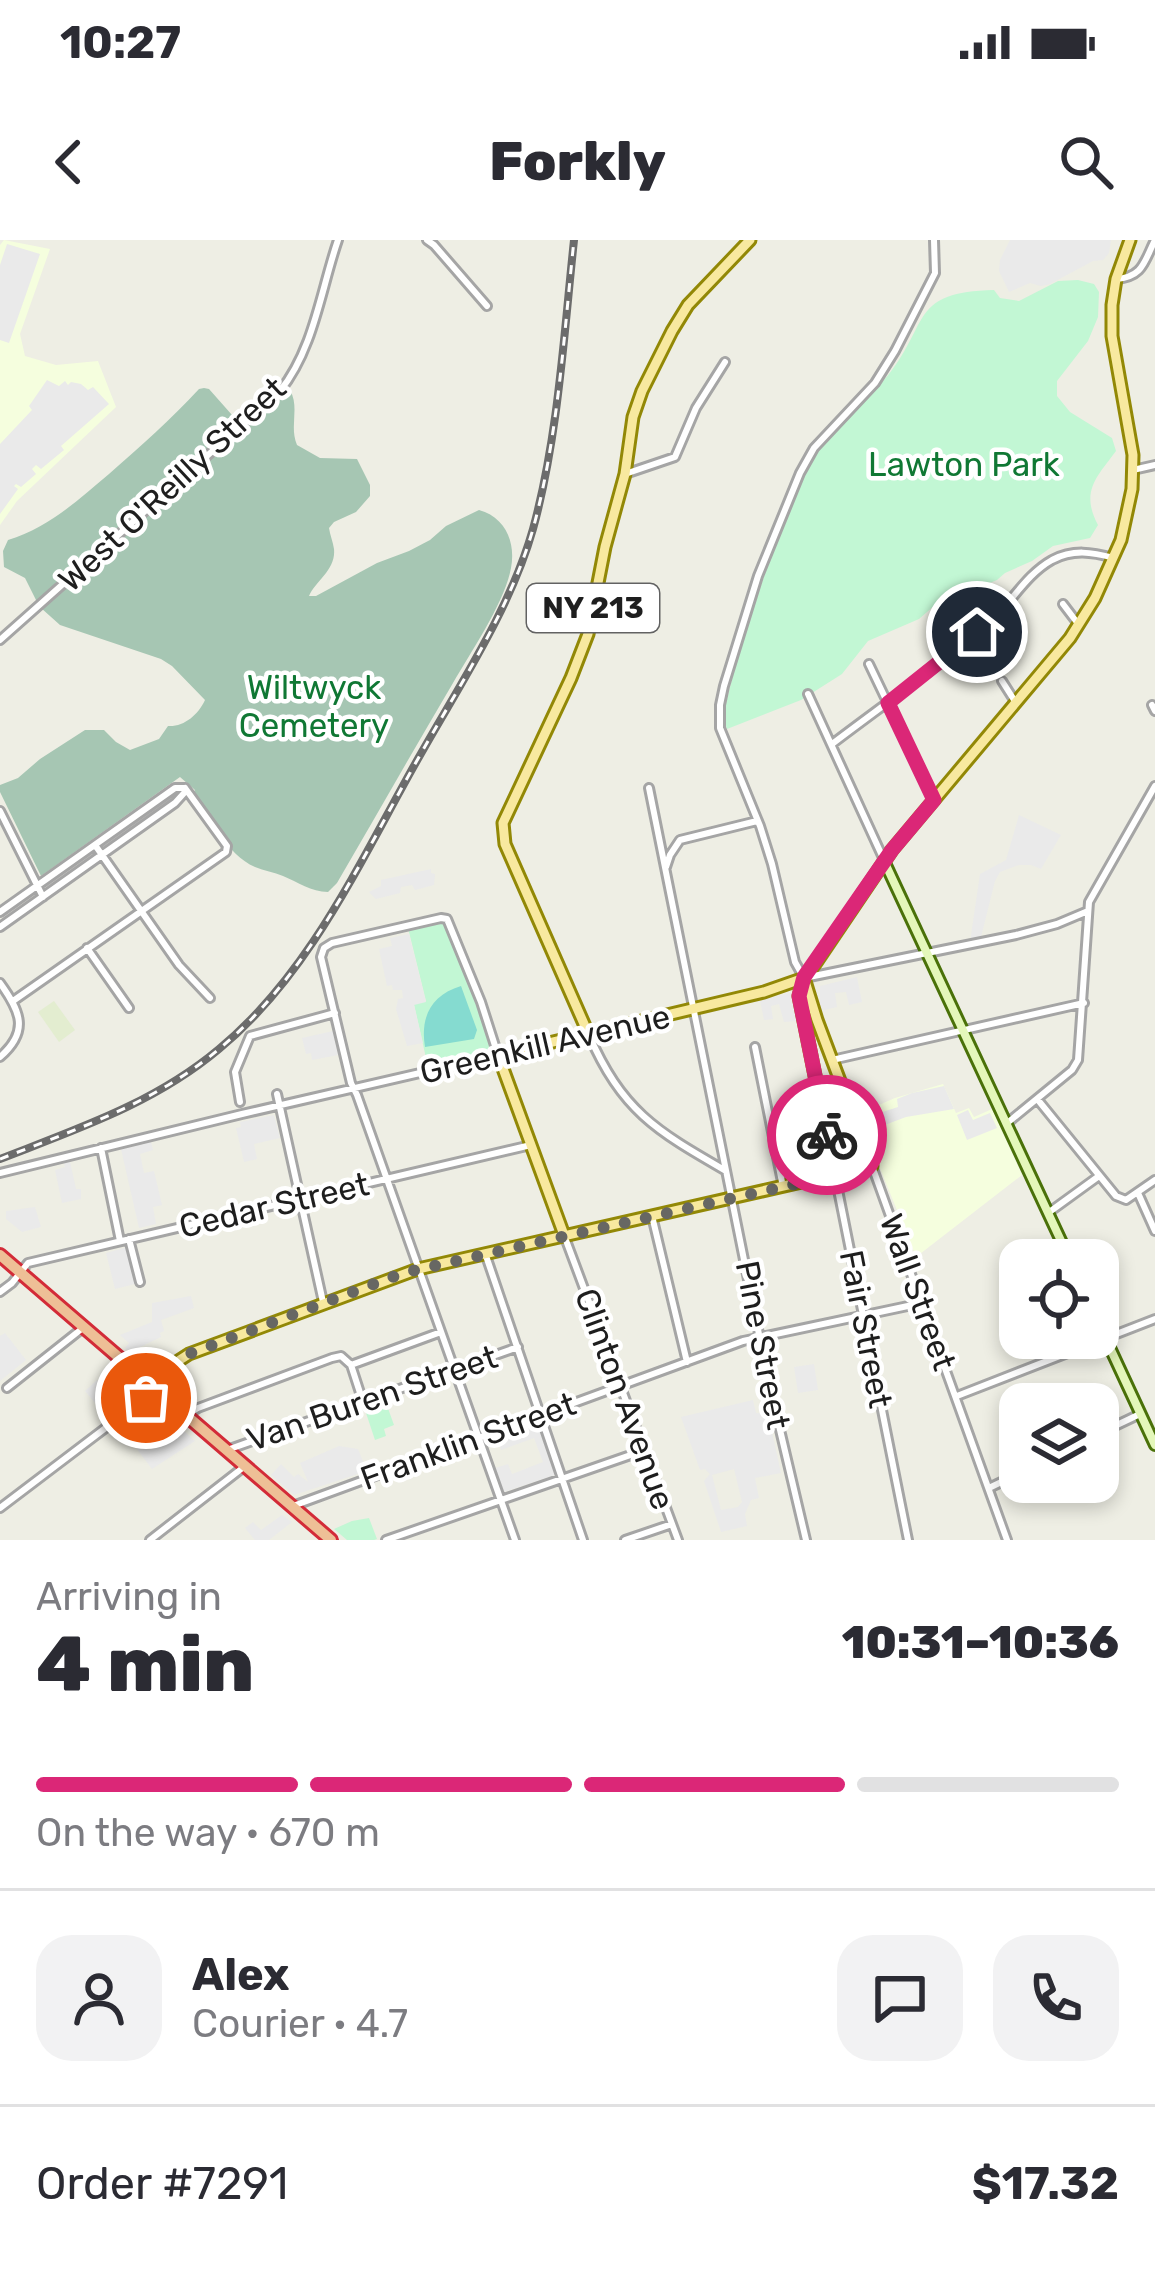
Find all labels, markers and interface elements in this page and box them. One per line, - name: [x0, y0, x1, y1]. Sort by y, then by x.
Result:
- text: 10:27: [60, 16, 181, 69]
- icon: back: [36, 129, 102, 195]
- icon: search: [1053, 129, 1119, 195]
- text: Forkly: [489, 130, 666, 194]
- street label: West O'Reilly Street: [50, 369, 294, 599]
- park label: Lawton Park: [868, 445, 1060, 484]
- pin: [926, 581, 1028, 683]
- road number: NY 213: [527, 584, 659, 632]
- icon: home: [944, 599, 1010, 665]
- park label: Wiltwyck Cemetery: [239, 668, 389, 745]
- street label: Greenkill Avenue: [416, 996, 674, 1092]
- courier: [767, 1075, 887, 1195]
- icon: bike: [794, 1102, 860, 1168]
- street label: Cedar Street: [175, 1164, 373, 1246]
- street label: Wall Street: [872, 1209, 964, 1376]
- map controls: [999, 1239, 1119, 1503]
- button: locate: [999, 1239, 1119, 1359]
- street label: Fair Street: [832, 1247, 900, 1411]
- street label: Pine Street: [728, 1257, 798, 1433]
- street label: Clinton Avenue: [567, 1283, 683, 1515]
- street label: Van Buren Street: [242, 1337, 502, 1459]
- pin: [95, 1347, 197, 1449]
- icon: bag: [113, 1365, 179, 1431]
- button: layers: [999, 1383, 1119, 1503]
- street label: Franklin Street: [355, 1384, 581, 1498]
- text: Arriving in: [36, 1574, 222, 1620]
- text: 10:31–10:36: [842, 1616, 1119, 1669]
- text: 4 min: [36, 1618, 254, 1711]
- text: On the way · 670 m: [36, 1810, 380, 1856]
- button: person: [36, 1935, 162, 2061]
- button: chat: [837, 1935, 963, 2061]
- button: phone: [993, 1935, 1119, 2061]
- text: Alex: [192, 1948, 290, 2001]
- text: Courier · 4.7: [192, 2001, 408, 2047]
- text: Order #7291: [36, 2157, 288, 2210]
- text: $17.32: [972, 2157, 1119, 2210]

